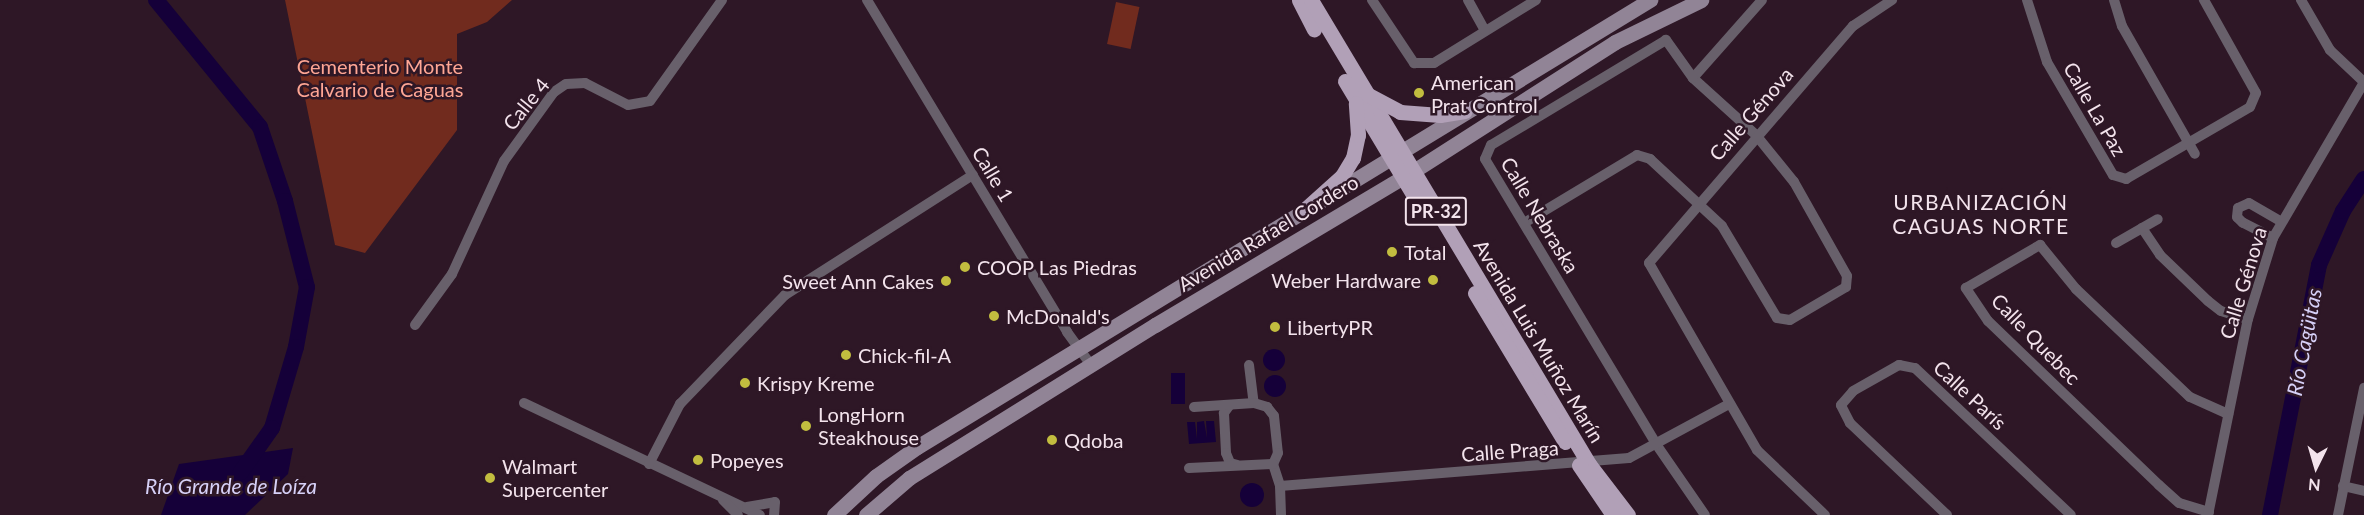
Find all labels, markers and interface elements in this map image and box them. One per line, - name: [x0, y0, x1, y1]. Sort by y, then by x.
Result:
- park label: Cementerio Monte Calvario de Caguas: [297, 55, 463, 102]
- street label: Calle La Paz: [2059, 58, 2131, 160]
- street label: Calle Génova: [1704, 62, 1798, 166]
- place label: American Prat Control: [1431, 70, 1538, 117]
- street label: Calle 4: [498, 73, 554, 135]
- marker: American Prat Control: [1412, 86, 1426, 100]
- street label: Calle 1: [967, 142, 1019, 206]
- street label: Calle Nebraska: [1496, 153, 1584, 277]
- street label: Avenida Rafael Cordero: [1173, 170, 1363, 296]
- district label: URBANIZACIÓN CAGUAS NORTE: [1892, 189, 2070, 239]
- road number: PR-32: [1404, 196, 1468, 226]
- street label: Calle Génova: [2215, 224, 2271, 342]
- street label: Avenida Luis Muñoz Marín: [1469, 235, 1609, 447]
- place label: Total: [1404, 240, 1446, 264]
- marker: Total: [1385, 245, 1399, 259]
- place label: COOP Las Piedras: [977, 255, 1137, 279]
- marker: COOP Las Piedras: [958, 260, 972, 274]
- place label: Weber Hardware: [1271, 268, 1421, 292]
- place label: Sweet Ann Cakes: [782, 269, 934, 293]
- marker: Weber Hardware: [1426, 273, 1440, 287]
- marker: Sweet Ann Cakes: [939, 274, 953, 288]
- water label: Río Cagüitas: [2281, 286, 2327, 398]
- street label: Calle Quebec: [1987, 288, 2085, 390]
- place label: McDonald's: [1006, 304, 1110, 328]
- marker: McDonald's: [987, 309, 1001, 323]
- place label: LibertyPR: [1287, 315, 1373, 339]
- marker: LibertyPR: [1268, 320, 1282, 334]
- place label: Chick-fil-A: [858, 343, 951, 367]
- marker: Chick-fil-A: [839, 348, 853, 362]
- street label: Calle París: [1929, 355, 2011, 435]
- place label: Krispy Kreme: [757, 371, 875, 395]
- marker: Krispy Kreme: [738, 376, 752, 390]
- place label: LongHorn Steakhouse: [818, 402, 919, 449]
- marker: LongHorn Steakhouse: [799, 419, 813, 433]
- place label: Qdoba: [1064, 428, 1124, 452]
- marker: Qdoba: [1045, 433, 1059, 447]
- street label: Calle Praga: [1460, 436, 1560, 466]
- north arrow: [2286, 437, 2346, 497]
- place label: Popeyes: [710, 448, 784, 472]
- marker: Popeyes: [691, 453, 705, 467]
- place label: Walmart Supercenter: [502, 454, 608, 501]
- marker: Walmart Supercenter: [483, 471, 497, 485]
- water label: Río Grande de Loíza: [145, 473, 317, 499]
- text: N: [2307, 475, 2321, 495]

